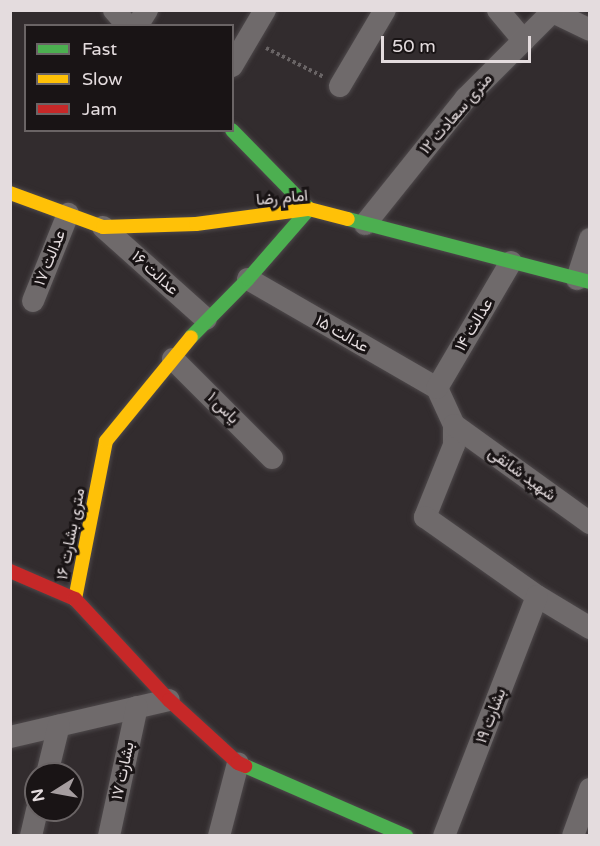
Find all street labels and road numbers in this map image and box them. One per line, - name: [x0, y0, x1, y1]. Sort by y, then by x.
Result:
- street label: ۱۲ متری سعادت: [416, 70, 496, 158]
- street label: امام رضا: [255, 186, 309, 210]
- street label: عدالت ۱۷: [30, 227, 70, 289]
- street label: عدالت ۱۶: [128, 247, 182, 299]
- street label: عدالت ۱۴: [451, 295, 497, 355]
- street label: عدالت ۱۵: [312, 311, 372, 357]
- street label: یاس ۱: [203, 388, 243, 428]
- street label: شهید شانقی: [484, 443, 560, 505]
- street label: ۱۶ متری بشارت: [53, 486, 89, 582]
- street label: بشارت ۱۹: [472, 686, 510, 746]
- street label: بشارت ۱۷: [107, 740, 139, 802]

